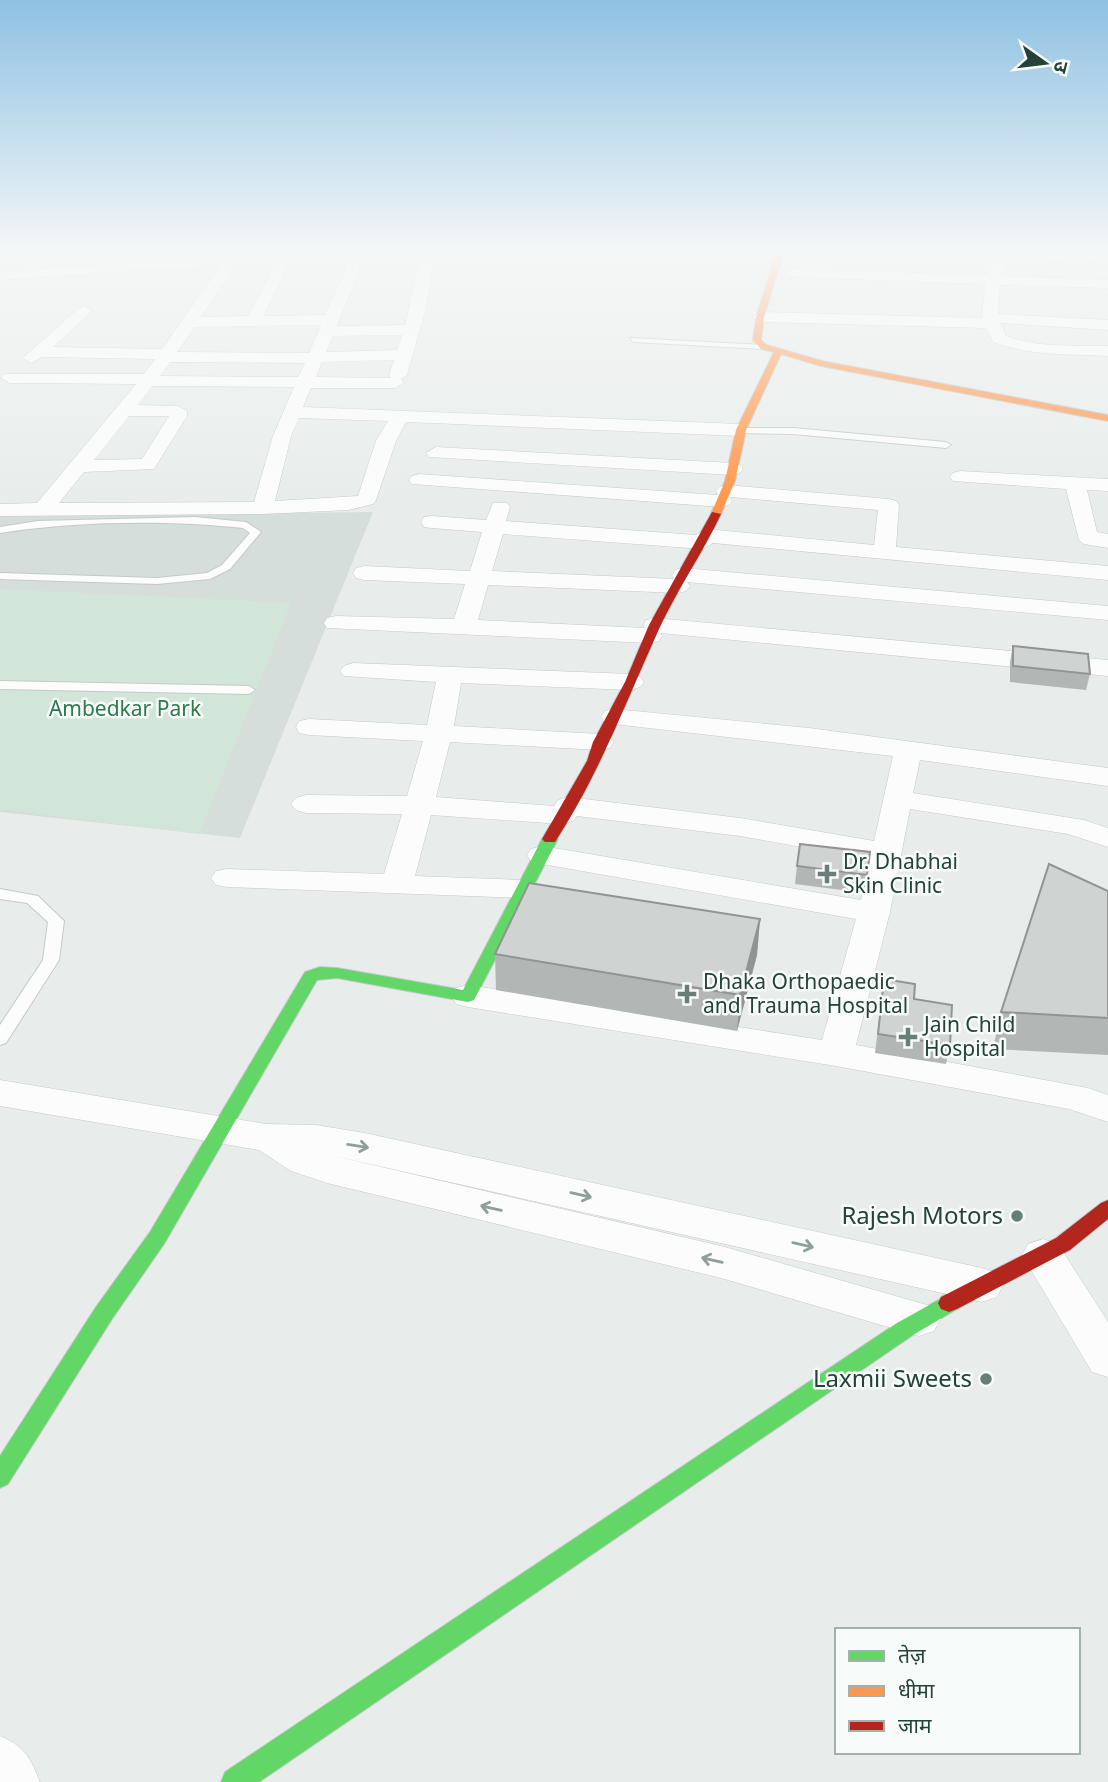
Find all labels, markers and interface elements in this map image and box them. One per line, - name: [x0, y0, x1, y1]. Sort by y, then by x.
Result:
- north arrow: [1010, 28, 1080, 98]
- text: उ: [1047, 59, 1075, 77]
- park label: Ambedkar Park: [49, 694, 202, 722]
- place label: Dr. Dhabhai Skin Clinic: [843, 847, 958, 899]
- marker: Dr. Dhabhai Skin Clinic: [817, 864, 837, 884]
- place label: Dhaka Orthopaedic and Trauma Hospital: [703, 967, 908, 1019]
- marker: Dhaka Orthopaedic and Trauma Hospital: [677, 984, 697, 1004]
- place label: Jain Child Hospital: [922, 1010, 1015, 1062]
- marker: Jain Child Hospital: [898, 1027, 918, 1047]
- one-way arrow: [347, 1140, 369, 1153]
- one-way arrow: [569, 1189, 592, 1203]
- place label: Rajesh Motors: [841, 1198, 1003, 1231]
- one-way arrow: [480, 1201, 503, 1214]
- marker: Rajesh Motors: [1009, 1208, 1025, 1224]
- one-way arrow: [791, 1239, 814, 1252]
- one-way arrow: [701, 1253, 724, 1266]
- place label: Laxmii Sweets: [813, 1361, 972, 1394]
- marker: Laxmii Sweets: [978, 1371, 994, 1387]
- legend: [835, 1628, 1080, 1754]
- text: तेज़: [898, 1641, 926, 1669]
- text: धीमा: [898, 1676, 935, 1704]
- text: जाम: [898, 1711, 932, 1739]

